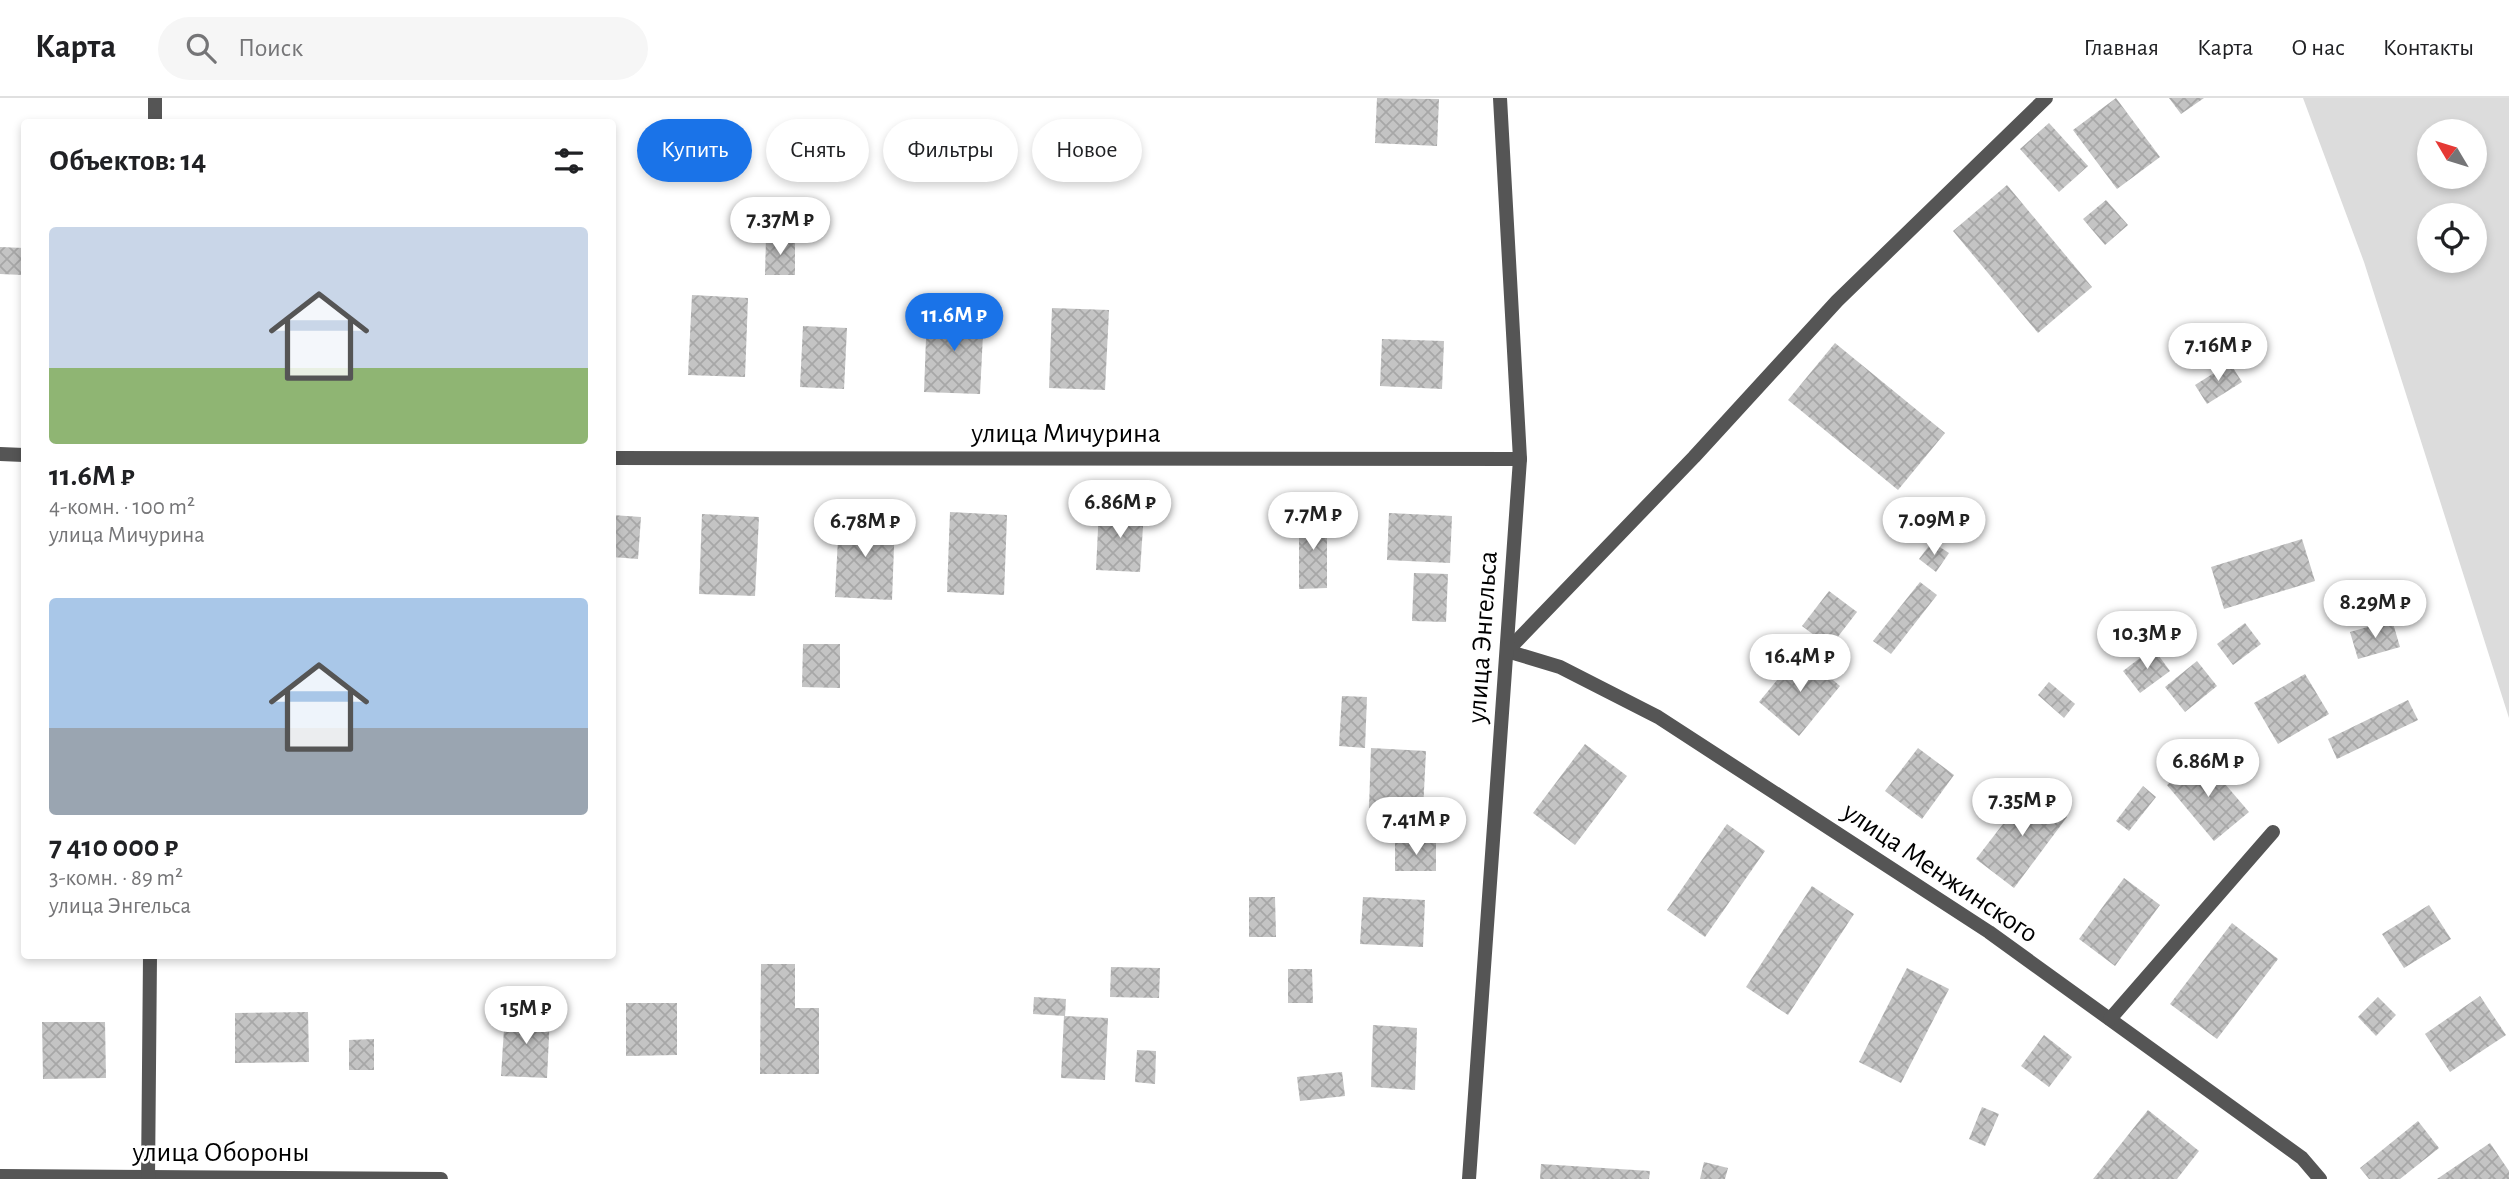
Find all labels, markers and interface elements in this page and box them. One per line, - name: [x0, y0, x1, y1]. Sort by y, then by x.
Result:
- search box: [158, 17, 648, 80]
- icon: search: [182, 29, 220, 67]
- text: Карта: [35, 31, 116, 64]
- text: Поиск: [238, 35, 303, 61]
- text: Главная: [2084, 36, 2159, 60]
- text: Карта: [2197, 36, 2253, 60]
- text: О нас: [2291, 36, 2345, 60]
- text: Контакты: [2383, 36, 2474, 60]
- chip: Купить: [637, 119, 752, 182]
- chip: Снять: [766, 119, 869, 182]
- chip: Фильтры: [883, 119, 1018, 182]
- chip: Новое: [1032, 119, 1142, 182]
- north arrow: [2417, 119, 2487, 189]
- map controls: [2417, 119, 2487, 273]
- icon: filters: [550, 142, 588, 180]
- text: Объектов: 14: [49, 146, 206, 176]
- pin: 7.37M ₽: [715, 198, 845, 257]
- button: locate: [2417, 203, 2487, 273]
- text: 7.37M ₽: [746, 208, 814, 231]
- icon: home: [256, 273, 382, 399]
- pin: 11.6M ₽: [889, 294, 1019, 353]
- text: 11.6M ₽: [921, 304, 987, 327]
- pin: 7.16M ₽: [2153, 324, 2283, 383]
- text: 7.16M ₽: [2184, 334, 2252, 357]
- street label: улица Мичурина: [970, 420, 1161, 448]
- text: 11.6M ₽: [49, 461, 134, 491]
- pin: 6.86M ₽: [1055, 480, 1185, 540]
- text: 6.86M ₽: [1084, 491, 1156, 514]
- pin: 7.7M ₽: [1256, 492, 1370, 552]
- text: 4-комн. · 100 m²: [49, 496, 195, 519]
- pin: 7.09M ₽: [1869, 498, 1999, 557]
- pin: 6.78M ₽: [800, 500, 930, 559]
- text: 7.7M ₽: [1284, 503, 1342, 526]
- text: 7.09M ₽: [1899, 508, 1969, 531]
- text: 6.78M ₽: [830, 510, 900, 533]
- text: улица Мичурина: [49, 524, 205, 547]
- street label: улица Энгельса: [1463, 550, 1503, 725]
- pin: 8.29M ₽: [2310, 580, 2440, 640]
- text: 8.29M ₽: [2339, 591, 2411, 614]
- pin: 10.3M ₽: [2082, 612, 2212, 671]
- text: 10.3M ₽: [2113, 622, 2181, 645]
- pin: 16.4M ₽: [1735, 634, 1865, 694]
- icon: home: [256, 644, 382, 770]
- text: 16.4M ₽: [1766, 645, 1834, 668]
- pin: 6.86M ₽: [2143, 740, 2273, 799]
- text: 6.86M ₽: [2172, 750, 2244, 773]
- pin: 7.35M ₽: [1957, 778, 2087, 838]
- text: 7.35M ₽: [1988, 789, 2056, 812]
- street label: улица Менжинского: [1837, 797, 2043, 948]
- pin: 7.41M ₽: [1351, 798, 1481, 857]
- text: 7.41M ₽: [1382, 808, 1450, 831]
- text: 7 410 000 ₽: [49, 832, 178, 862]
- text: 3-комн. · 89 m²: [49, 867, 183, 890]
- text: улица Энгельса: [49, 895, 191, 918]
- pin: 15M ₽: [477, 986, 575, 1046]
- text: 15M ₽: [501, 997, 551, 1020]
- street label: улица Обороны: [131, 1139, 310, 1167]

